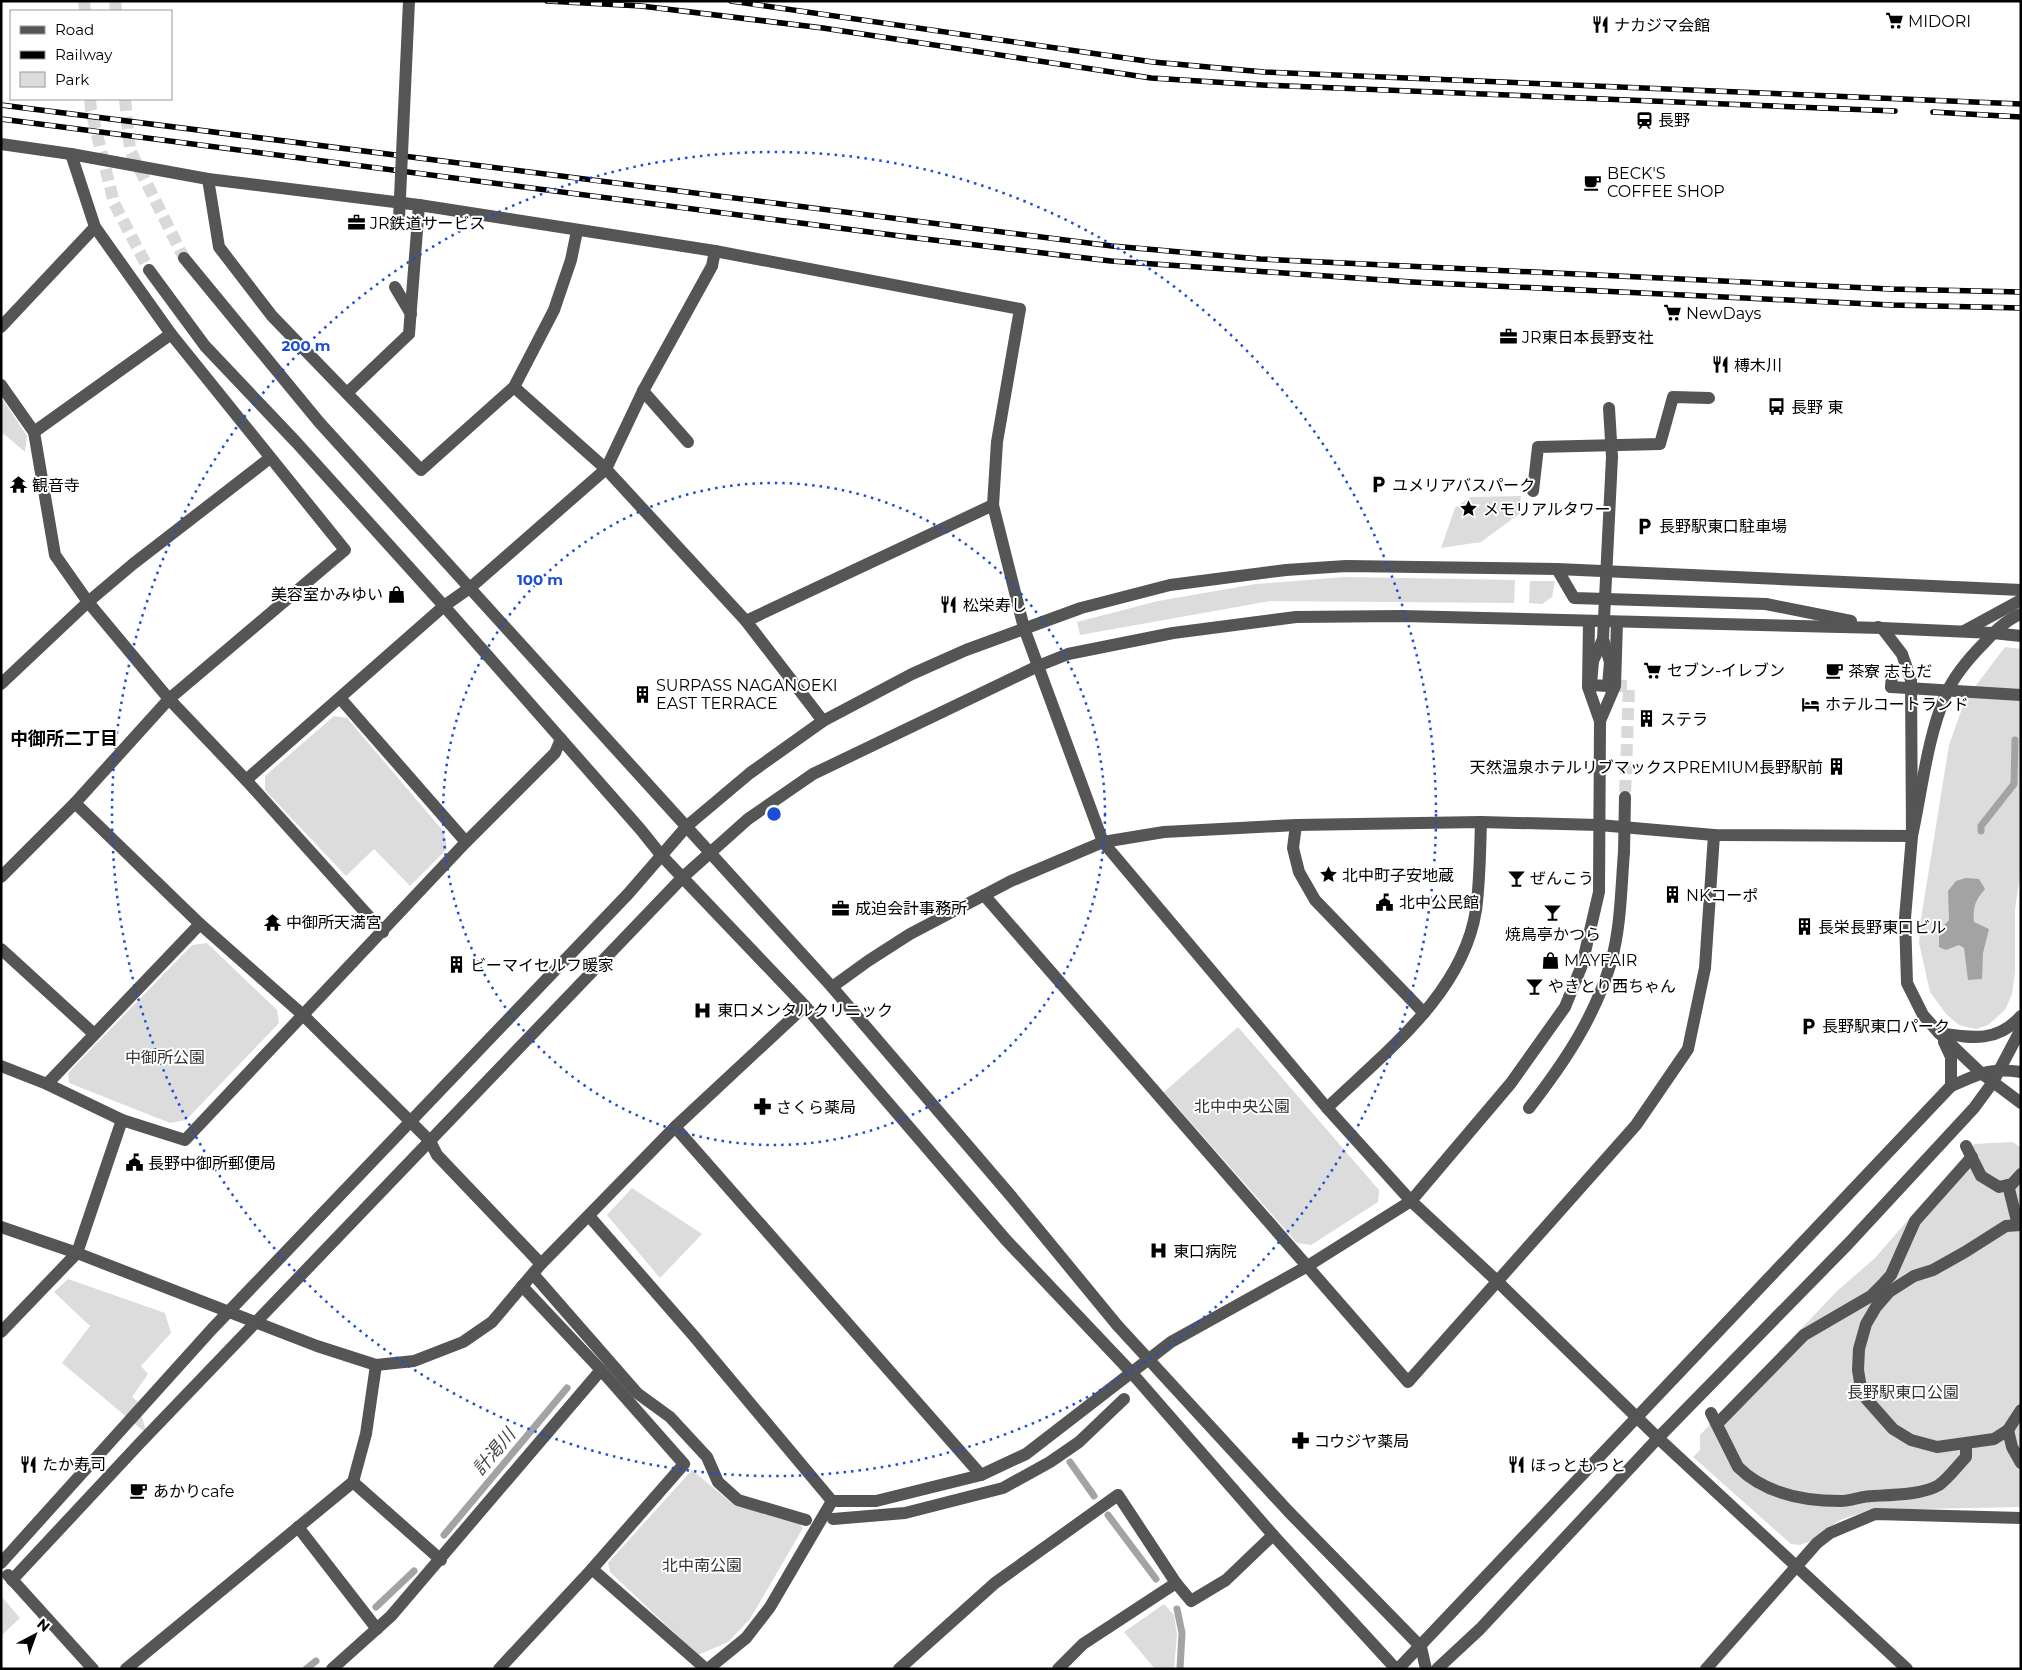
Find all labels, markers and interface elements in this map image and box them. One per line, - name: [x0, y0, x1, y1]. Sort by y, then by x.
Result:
- legend: [10, 10, 172, 100]
- supermarket icon: MIDORI: [1884, 11, 1904, 31]
- place label: MIDORI: [1908, 12, 1971, 31]
- restaurant icon: ナカジマ会館: [1590, 15, 1610, 35]
- place label: ナカジマ会館: [1614, 16, 1710, 35]
- text: Road: [55, 20, 94, 39]
- text: Railway: [55, 45, 113, 64]
- text: Park: [55, 70, 89, 89]
- station icon: 長野: [1634, 110, 1654, 130]
- place label: 長野: [1658, 111, 1690, 130]
- place label: BECK'S COFFEE SHOP: [1607, 164, 1725, 201]
- cafe icon: BECK'S COFFEE SHOP: [1583, 172, 1603, 192]
- office icon: JR鉄道サービス: [346, 213, 366, 233]
- place label: JR鉄道サービス: [369, 214, 486, 233]
- supermarket icon: NewDays: [1662, 303, 1682, 323]
- place label: NewDays: [1686, 304, 1761, 323]
- office icon: JR東日本長野支社: [1498, 327, 1518, 347]
- place label: JR東日本長野支社: [1521, 328, 1654, 347]
- text: 200 m: [281, 336, 331, 355]
- restaurant icon: 榑木川: [1710, 355, 1730, 375]
- place label: 榑木川: [1734, 356, 1782, 375]
- bus stop icon: 長野 東: [1767, 397, 1787, 417]
- place label: 長野 東: [1791, 398, 1843, 417]
- temple icon: 観音寺: [8, 475, 28, 495]
- parking icon: ユメリアバスパーク: [1368, 475, 1388, 495]
- place label: 観音寺: [32, 476, 80, 495]
- place label: ユメリアバスパーク: [1392, 476, 1535, 495]
- place icon: メモリアルタワー: [1459, 499, 1479, 519]
- place label: メモリアルタワー: [1483, 500, 1611, 519]
- parking icon: 長野駅東口駐車場: [1635, 516, 1655, 536]
- place label: 長野駅東口駐車場: [1659, 517, 1787, 536]
- text: 100 m: [517, 570, 563, 589]
- shop icon: 美容室かみゆい: [387, 584, 407, 604]
- place label: 美容室かみゆい: [271, 585, 383, 604]
- restaurant icon: 松栄寿し: [939, 595, 959, 615]
- place label: 松栄寿し: [963, 596, 1027, 615]
- supermarket icon: セブン-イレブン: [1643, 660, 1663, 680]
- place label: セブン-イレブン: [1667, 661, 1785, 680]
- cafe icon: 茶寮 志もだ: [1824, 661, 1844, 681]
- place label: 茶寮 志もだ: [1848, 662, 1932, 681]
- place label: SURPASS NAGANOEKI EAST TERRACE: [656, 676, 838, 713]
- building icon: SURPASS NAGANOEKI EAST TERRACE: [632, 684, 652, 704]
- hotel icon: ホテルコートランド: [1801, 694, 1821, 714]
- place label: ホテルコートランド: [1825, 695, 1969, 714]
- building icon: ステラ: [1636, 709, 1656, 729]
- place label: ステラ: [1660, 710, 1708, 729]
- district label: 中御所二丁目: [10, 728, 118, 750]
- building icon: 天然温泉ホテルリブマックスPREMIUM長野駅前: [1827, 757, 1847, 777]
- place label: 天然温泉ホテルリブマックスPREMIUM長野駅前: [1470, 758, 1823, 777]
- centre of rings: [765, 805, 783, 823]
- place icon: 北中町子安地蔵: [1318, 865, 1338, 885]
- place label: 北中町子安地蔵: [1342, 866, 1454, 885]
- bar icon: ぜんこう: [1506, 868, 1526, 888]
- place label: ぜんこう: [1530, 869, 1594, 888]
- building icon: NKコーポ: [1662, 885, 1682, 905]
- place label: NKコーポ: [1686, 886, 1758, 905]
- public building icon: 北中公民館: [1375, 892, 1395, 912]
- place label: 北中公民館: [1399, 893, 1479, 912]
- office icon: 成迫会計事務所: [831, 898, 851, 918]
- place label: 成迫会計事務所: [855, 899, 967, 918]
- bar icon: 焼鳥亭かつら: [1543, 902, 1563, 922]
- temple icon: 中御所天満宮: [262, 912, 282, 932]
- place label: 中御所天満宮: [286, 913, 382, 932]
- building icon: 長栄長野東口ビル: [1794, 917, 1814, 937]
- place label: 長栄長野東口ビル: [1818, 918, 1946, 937]
- place label: 焼鳥亭かつら: [1505, 925, 1601, 944]
- shop icon: MAYFAIR: [1540, 950, 1560, 970]
- place label: MAYFAIR: [1564, 951, 1637, 970]
- building icon: ビーマイセルフ暖家: [446, 955, 466, 975]
- place label: ビーマイセルフ暖家: [470, 956, 614, 975]
- bar icon: やきとり西ちゃん: [1524, 976, 1544, 996]
- place label: やきとり西ちゃん: [1548, 977, 1676, 996]
- hospital icon: 東口メンタルクリニック: [693, 1000, 713, 1020]
- place label: 東口メンタルクリニック: [717, 1001, 893, 1020]
- parking icon: 長野駅東口パーク: [1798, 1016, 1818, 1036]
- place label: 長野駅東口パーク: [1822, 1017, 1950, 1036]
- park label: 中御所公園: [125, 1048, 205, 1067]
- pharmacy icon: さくら薬局: [752, 1097, 772, 1117]
- park label: 北中中央公園: [1194, 1097, 1290, 1116]
- place label: さくら薬局: [776, 1098, 856, 1117]
- public building icon: 長野中御所郵便局: [124, 1153, 144, 1173]
- place label: 長野中御所郵便局: [148, 1154, 276, 1173]
- hospital icon: 東口病院: [1149, 1241, 1169, 1261]
- place label: 東口病院: [1173, 1242, 1237, 1261]
- park label: 長野駅東口公園: [1847, 1383, 1959, 1402]
- water label: 計渇川: [468, 1423, 521, 1480]
- pharmacy icon: コウジヤ薬局: [1290, 1431, 1310, 1451]
- place label: コウジヤ薬局: [1314, 1432, 1409, 1451]
- restaurant icon: たか寿司: [18, 1454, 38, 1474]
- place label: たか寿司: [42, 1455, 106, 1474]
- restaurant icon: ほっともっと: [1506, 1455, 1526, 1475]
- place label: ほっともっと: [1530, 1456, 1626, 1475]
- cafe icon: あかりcafe: [129, 1481, 149, 1501]
- place label: あかりcafe: [153, 1482, 234, 1501]
- park label: 北中南公園: [662, 1556, 742, 1575]
- north arrow: [10, 1610, 60, 1660]
- text: N: [33, 1615, 54, 1636]

